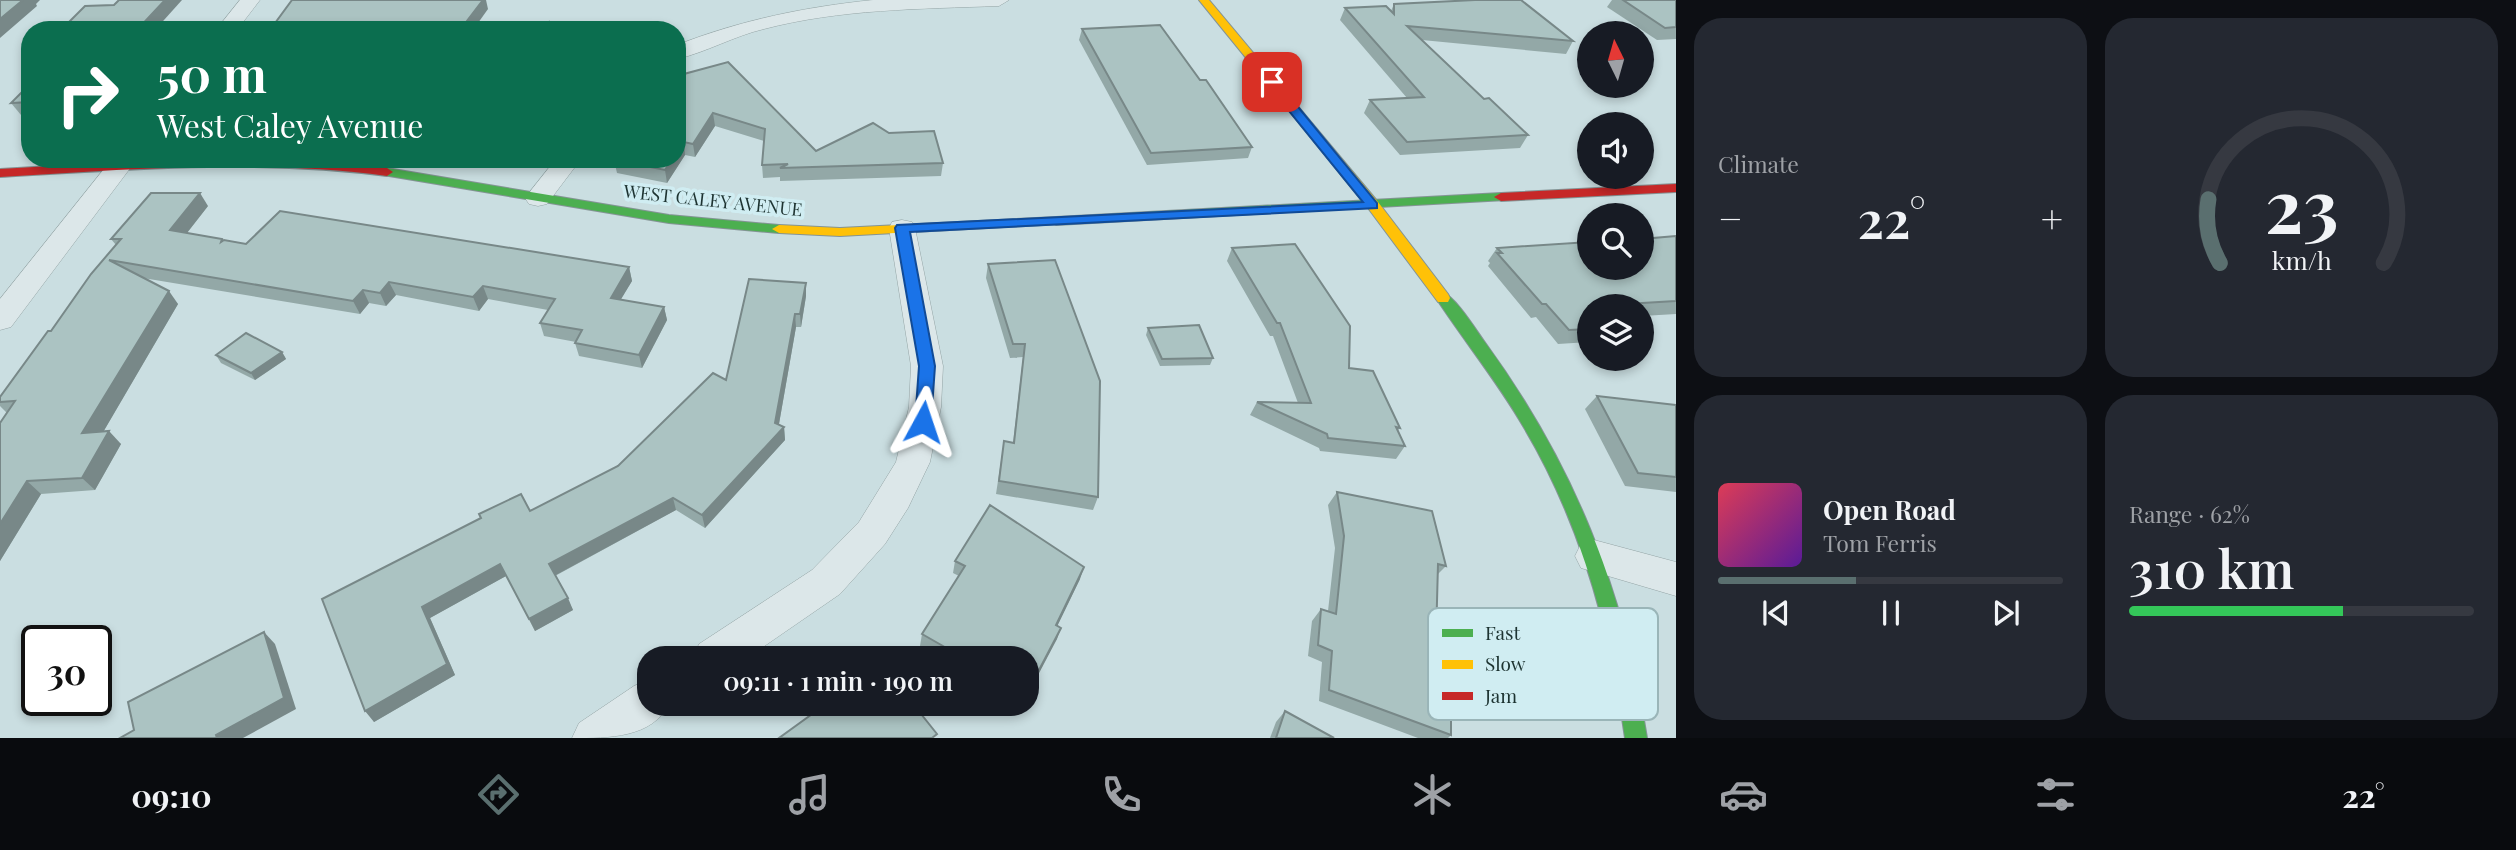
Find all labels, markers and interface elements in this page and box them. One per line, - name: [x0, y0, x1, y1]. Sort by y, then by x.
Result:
- north arrow: [1577, 21, 1654, 98]
- map controls: [1577, 21, 1654, 371]
- text: 50 m: [157, 40, 267, 105]
- icon: right: [42, 49, 133, 140]
- pin: [1242, 52, 1302, 112]
- icon: arrive: [1253, 63, 1291, 101]
- text: West Caley Avenue: [157, 103, 423, 146]
- button: sound: [1577, 112, 1654, 189]
- text: Climate: [1718, 148, 1799, 179]
- text: 23: [2265, 155, 2338, 252]
- street label: WEST CALEY AVENUE: [621, 179, 804, 221]
- text: 22°: [1858, 183, 1926, 252]
- text: −: [1718, 192, 1743, 243]
- text: +: [2041, 192, 2063, 243]
- button: search: [1577, 203, 1654, 280]
- text: km/h: [2272, 243, 2332, 276]
- button: layers: [1577, 294, 1654, 371]
- position arrow: [886, 385, 960, 459]
- text: Open Road: [1823, 492, 1956, 527]
- text: Range · 62%: [2129, 498, 2250, 529]
- text: Tom Ferris: [1823, 527, 1937, 558]
- text: 310 km: [2129, 533, 2294, 602]
- icon: previous: [1757, 594, 1795, 632]
- icon: pause: [1872, 594, 1910, 632]
- icon: next: [1987, 594, 2025, 632]
- legend: [1428, 608, 1658, 720]
- text: Fast: [1485, 619, 1521, 645]
- speed limit sign: 30: [21, 625, 112, 716]
- text: Slow: [1485, 650, 1526, 676]
- text: 09:11 · 1 min · 190 m: [723, 663, 953, 698]
- text: Jam: [1484, 682, 1517, 708]
- icon: directions: [474, 770, 523, 819]
- icon: music: [785, 770, 834, 819]
- icon: phone: [1097, 770, 1146, 819]
- icon: climate: [1408, 770, 1457, 819]
- icon: car: [1719, 770, 1768, 819]
- icon: filters: [2031, 770, 2080, 819]
- text: 09:10: [131, 773, 212, 816]
- text: 22°: [2342, 773, 2385, 816]

